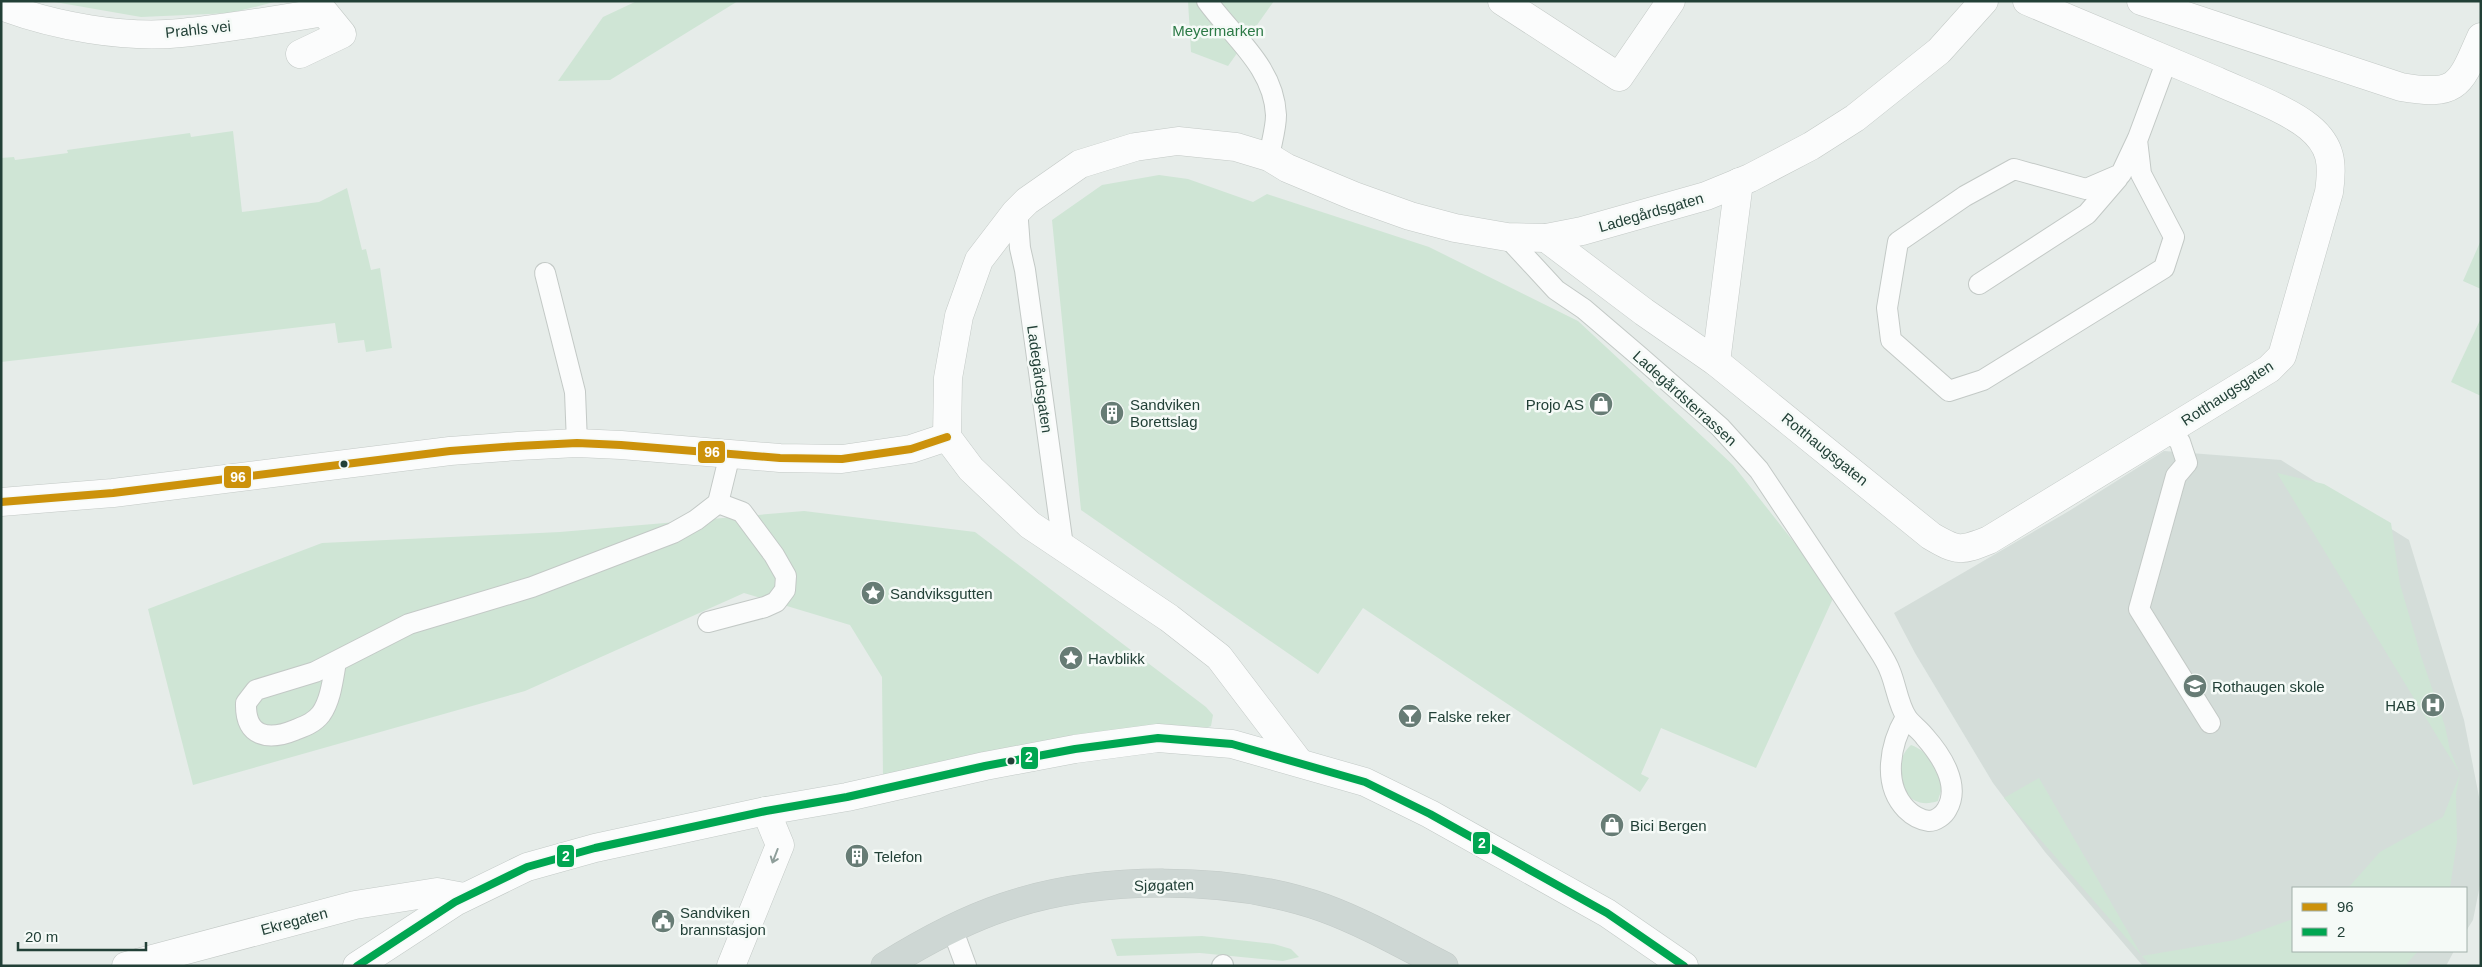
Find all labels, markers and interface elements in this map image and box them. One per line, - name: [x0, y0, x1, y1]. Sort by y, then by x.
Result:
- street label: Prahls vei: [164, 17, 232, 41]
- park label: Meyermarken: [1172, 22, 1264, 39]
- street label: Ladegårdsgaten: [1597, 189, 1705, 235]
- street label: Ladegårdsgaten: [1024, 324, 1056, 434]
- street label: Ladegårdsterrassen: [1630, 347, 1740, 449]
- street label: Rotthaugsgaten: [2178, 357, 2276, 429]
- shop icon: Projo AS: [1588, 391, 1614, 417]
- place label: Sandviken Borettslag: [1130, 396, 1200, 430]
- place label: Projo AS: [1526, 396, 1584, 413]
- building icon: Sandviken Borettslag: [1099, 400, 1125, 426]
- street label: Rotthaugsgaten: [1778, 409, 1872, 489]
- line badge: 96: [697, 440, 726, 464]
- text: 96: [704, 444, 720, 460]
- unlabelled marker: [339, 459, 349, 469]
- line badge: 96: [223, 465, 252, 489]
- text: 96: [230, 469, 246, 485]
- place icon: Sandviksgutten: [860, 580, 886, 606]
- place label: Sandviksgutten: [890, 585, 993, 602]
- place icon: Havblikk: [1058, 645, 1084, 671]
- place label: Havblikk: [1088, 650, 1145, 667]
- school or university icon: Rothaugen skole: [2182, 673, 2208, 699]
- place label: Rothaugen skole: [2212, 678, 2325, 695]
- hospital icon: HAB: [2420, 692, 2446, 718]
- place label: HAB: [2385, 697, 2416, 714]
- bar icon: Falske reker: [1397, 703, 1423, 729]
- place label: Falske reker: [1428, 708, 1511, 725]
- line badge: 2: [1020, 746, 1039, 770]
- text: 2: [1025, 749, 1033, 765]
- unlabelled marker: [1006, 756, 1016, 766]
- shop icon: Bici Bergen: [1599, 812, 1625, 838]
- place label: Bici Bergen: [1630, 817, 1707, 834]
- line badge: 2: [1472, 831, 1491, 855]
- text: 2: [1478, 835, 1486, 851]
- building icon: Telefon: [844, 843, 870, 869]
- line badge: 2: [556, 844, 575, 868]
- text: 2: [562, 848, 570, 864]
- one-way arrow: [770, 848, 779, 863]
- place label: Telefon: [874, 848, 922, 865]
- street label: Sjøgaten: [1134, 876, 1194, 894]
- legend: [2292, 887, 2467, 952]
- text: 96: [2337, 898, 2354, 915]
- street label: Ekregaten: [259, 904, 329, 938]
- place label: Sandviken brannstasjon: [680, 904, 766, 938]
- public building icon: Sandviken brannstasjon: [650, 908, 676, 934]
- scale bar: [18, 920, 145, 952]
- text: 2: [2337, 923, 2345, 940]
- text: 20 m: [25, 928, 58, 945]

